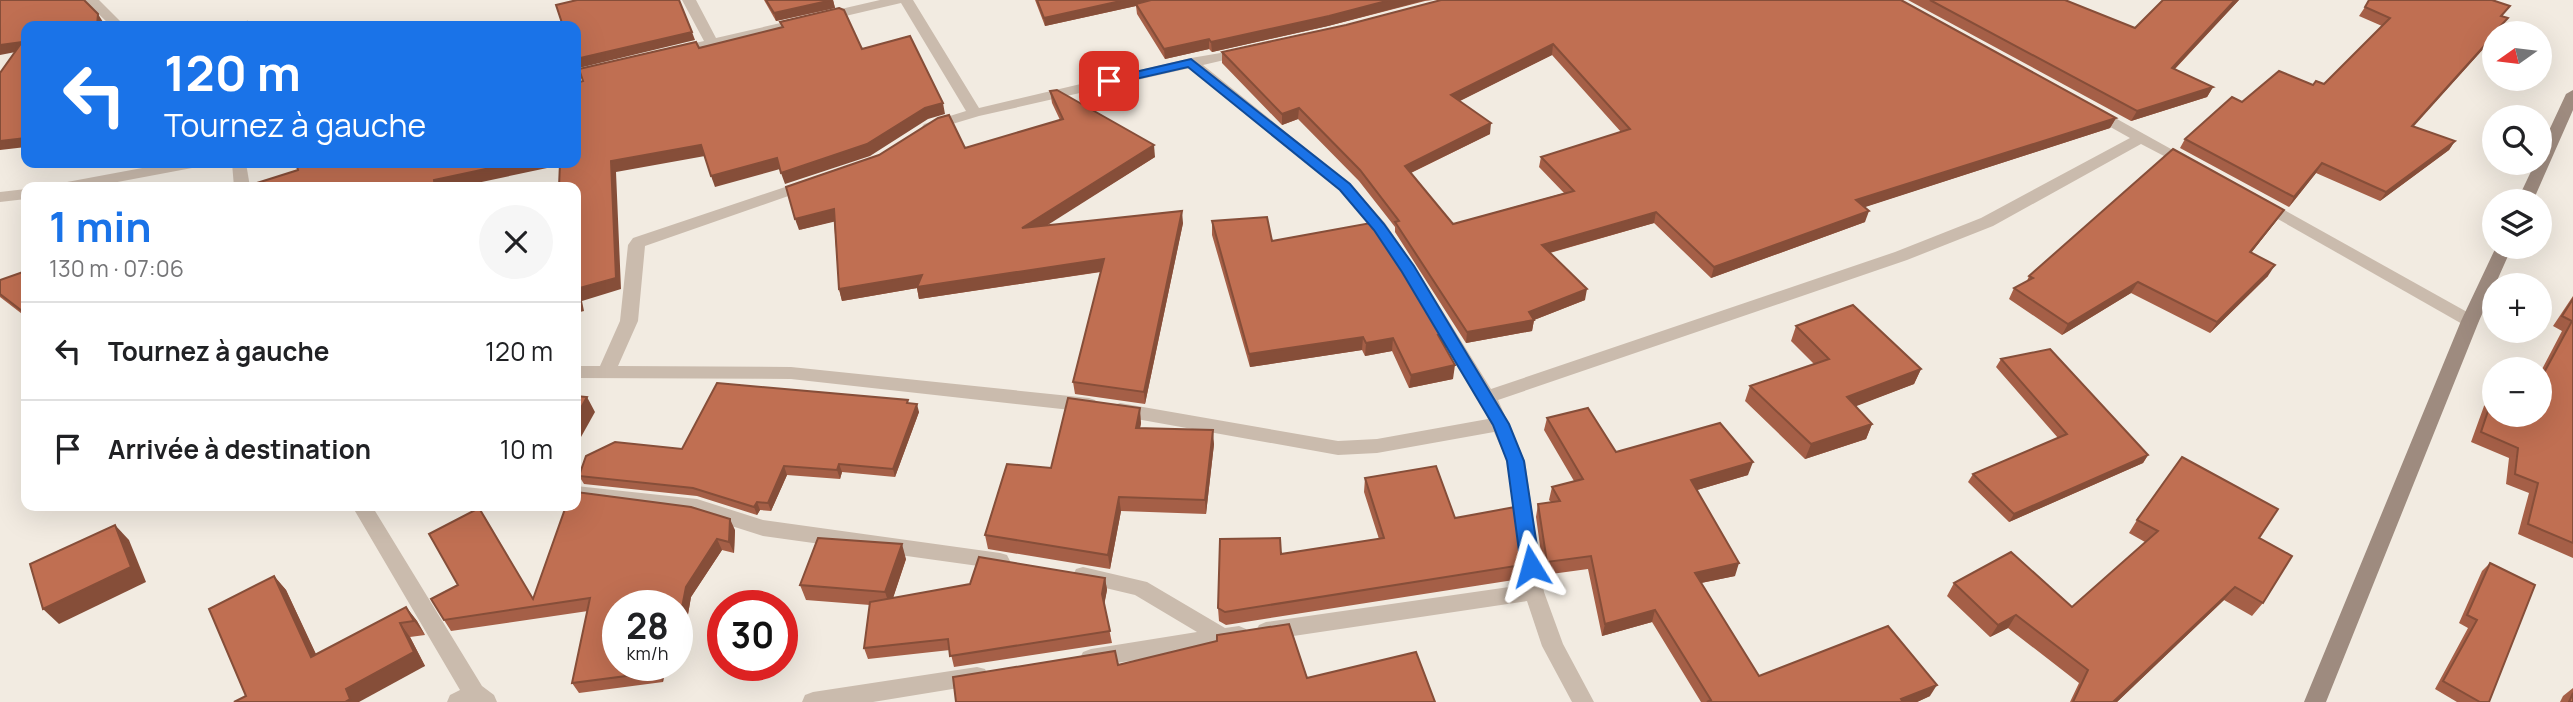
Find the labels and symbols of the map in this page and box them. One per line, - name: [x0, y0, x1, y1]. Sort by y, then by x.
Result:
- north arrow: [2482, 21, 2552, 91]
- pin: [1079, 51, 1139, 111]
- position arrow: [1494, 529, 1568, 603]
- speed limit sign: 30: [707, 590, 798, 681]

